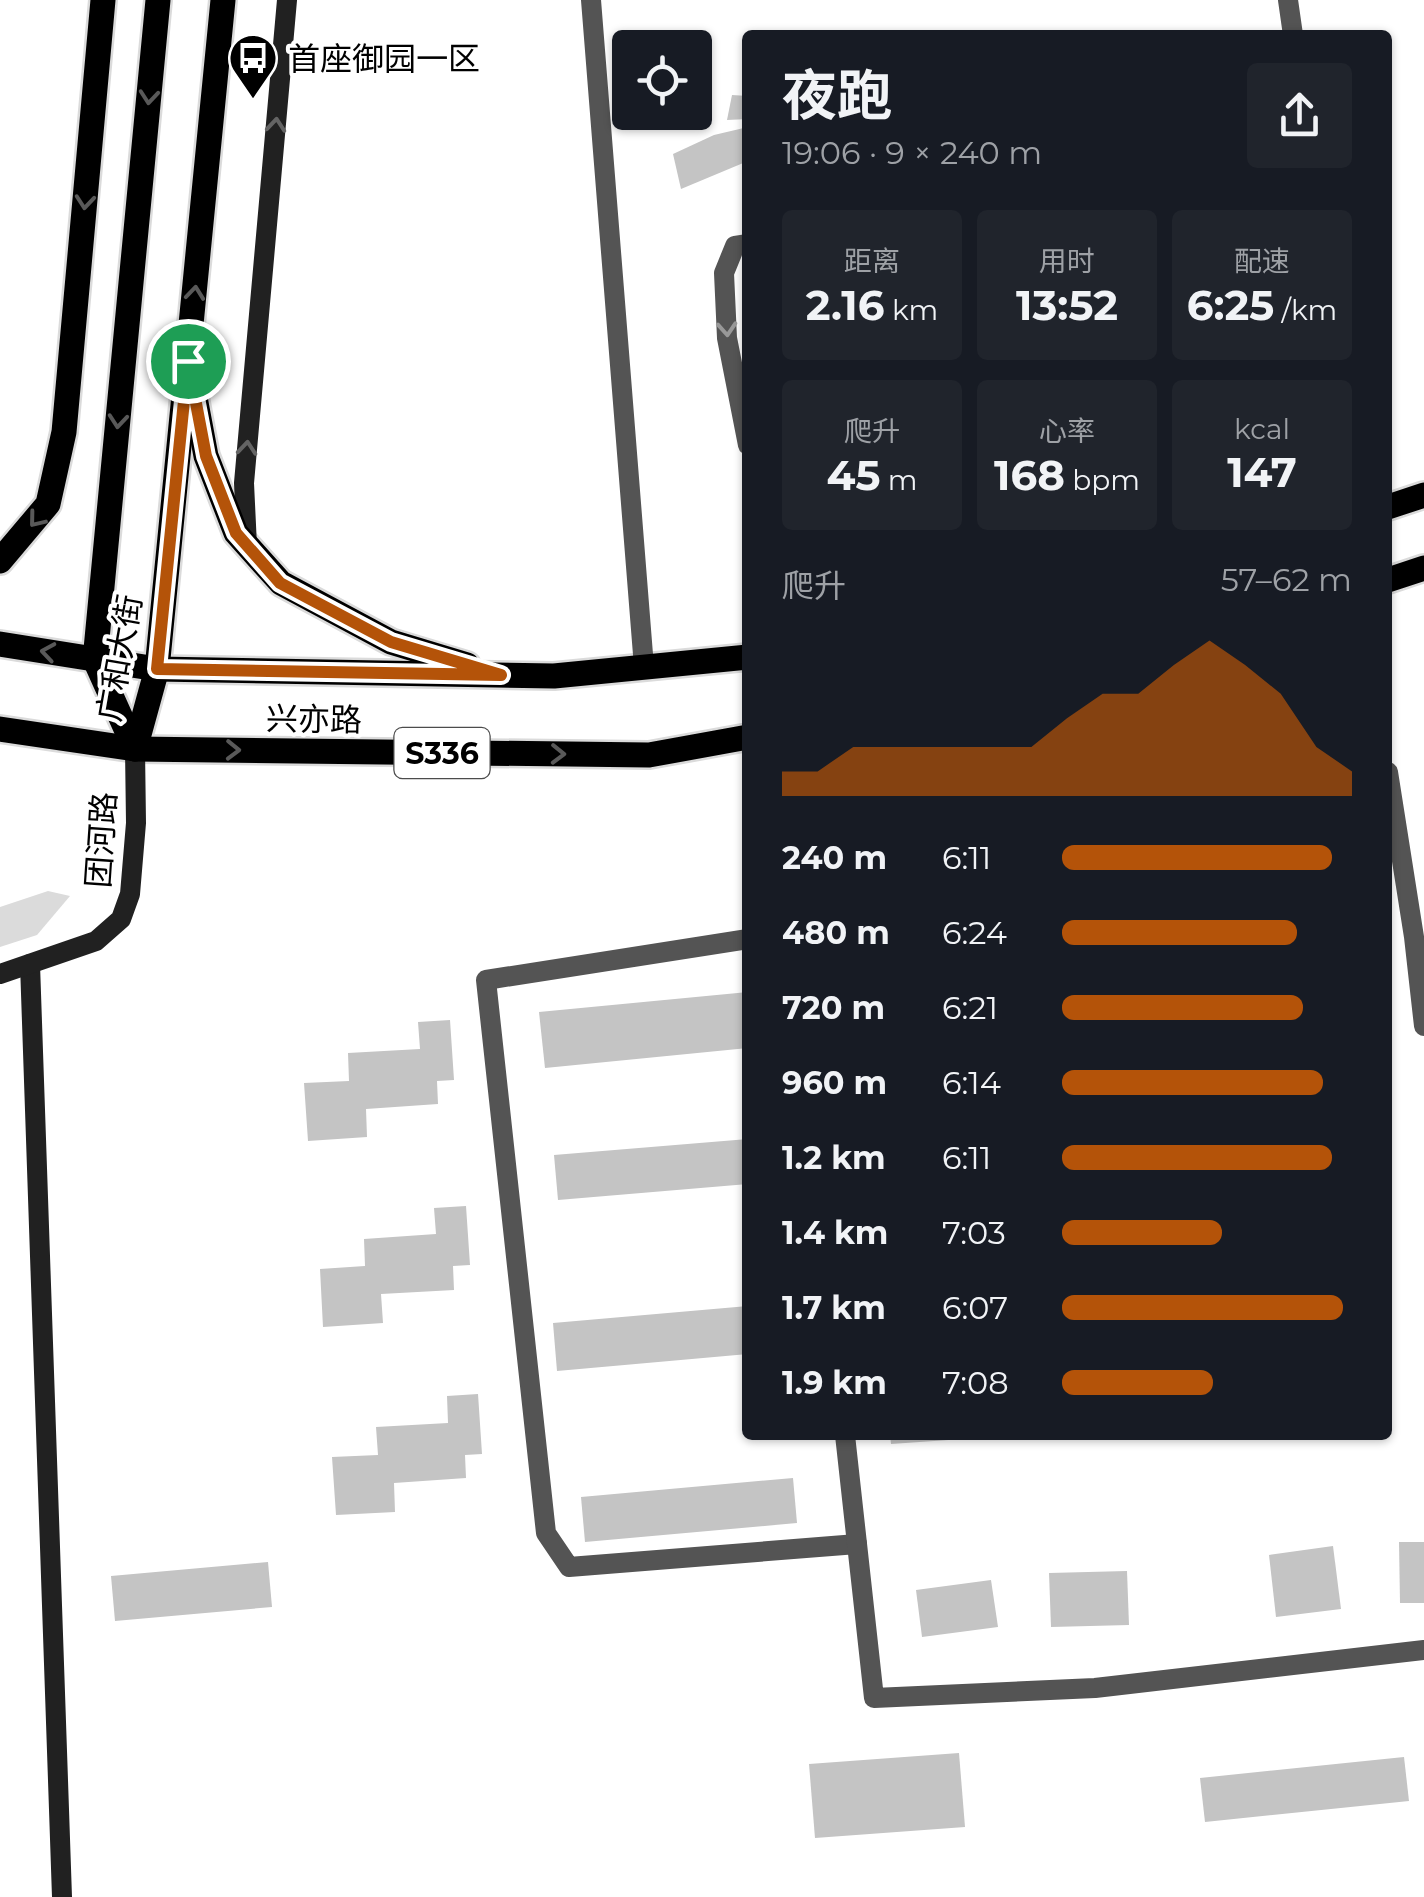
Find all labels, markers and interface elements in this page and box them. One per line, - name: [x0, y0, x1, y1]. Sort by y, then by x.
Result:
- map controls: [612, 30, 712, 130]
- button: locate: [612, 30, 712, 130]
- bus stop icon: 首座御园一区: [227, 32, 279, 100]
- place label: 首座御园一区: [288, 39, 480, 78]
- text: 夜跑: [782, 62, 892, 129]
- button: share: [1247, 63, 1352, 168]
- one-way arrow: [138, 90, 160, 106]
- one-way arrow: [265, 116, 287, 132]
- text: 19:06 · 9 × 240 m: [782, 133, 1042, 172]
- one-way arrow: [74, 194, 96, 210]
- text: 距离: [844, 244, 900, 278]
- text: 用时: [1039, 244, 1095, 278]
- text: 配速: [1234, 244, 1290, 278]
- text: 2.16: [806, 279, 885, 331]
- text: 13:52: [1016, 279, 1118, 331]
- text: 6:25: [1187, 279, 1274, 331]
- one-way arrow: [184, 285, 205, 301]
- text: km: [885, 293, 938, 327]
- text: /km: [1274, 293, 1337, 327]
- pin: [146, 319, 231, 404]
- one-way arrow: [716, 322, 737, 338]
- icon: arrive: [161, 334, 216, 389]
- text: kcal: [1234, 412, 1290, 446]
- one-way arrow: [108, 413, 129, 429]
- text: 爬升: [844, 414, 900, 448]
- text: 心率: [1039, 414, 1095, 448]
- one-way arrow: [236, 440, 258, 456]
- text: 147: [1227, 446, 1297, 498]
- text: 45: [827, 449, 880, 501]
- text: 168: [994, 449, 1065, 501]
- text: m: [880, 463, 917, 497]
- text: bpm: [1065, 463, 1140, 497]
- one-way arrow: [30, 508, 48, 526]
- text: 57–62 m: [1221, 560, 1352, 599]
- text: 爬升: [782, 566, 846, 605]
- street label: 广和大街: [89, 592, 149, 724]
- one-way arrow: [39, 642, 56, 663]
- street label: 兴亦路: [266, 699, 362, 739]
- road number: S336: [394, 728, 490, 778]
- one-way arrow: [225, 740, 241, 761]
- one-way arrow: [550, 743, 566, 765]
- street label: 团河路: [78, 791, 124, 889]
- text: 240 m: [782, 838, 887, 877]
- text: 6:11: [942, 838, 991, 877]
- text: 480 m: [782, 913, 890, 952]
- text: 6:24: [942, 913, 1007, 952]
- text: 720 m: [782, 988, 885, 1027]
- text: 6:21: [942, 988, 998, 1027]
- text: 960 m: [782, 1063, 887, 1102]
- text: 6:14: [942, 1063, 1001, 1102]
- text: 1.2 km: [782, 1138, 886, 1177]
- text: 6:11: [942, 1138, 991, 1177]
- text: 1.4 km: [782, 1213, 888, 1252]
- text: 7:03: [942, 1213, 1006, 1252]
- text: 1.7 km: [782, 1288, 886, 1327]
- text: 6:07: [942, 1288, 1008, 1327]
- text: 1.9 km: [782, 1363, 887, 1402]
- text: 7:08: [942, 1363, 1009, 1402]

